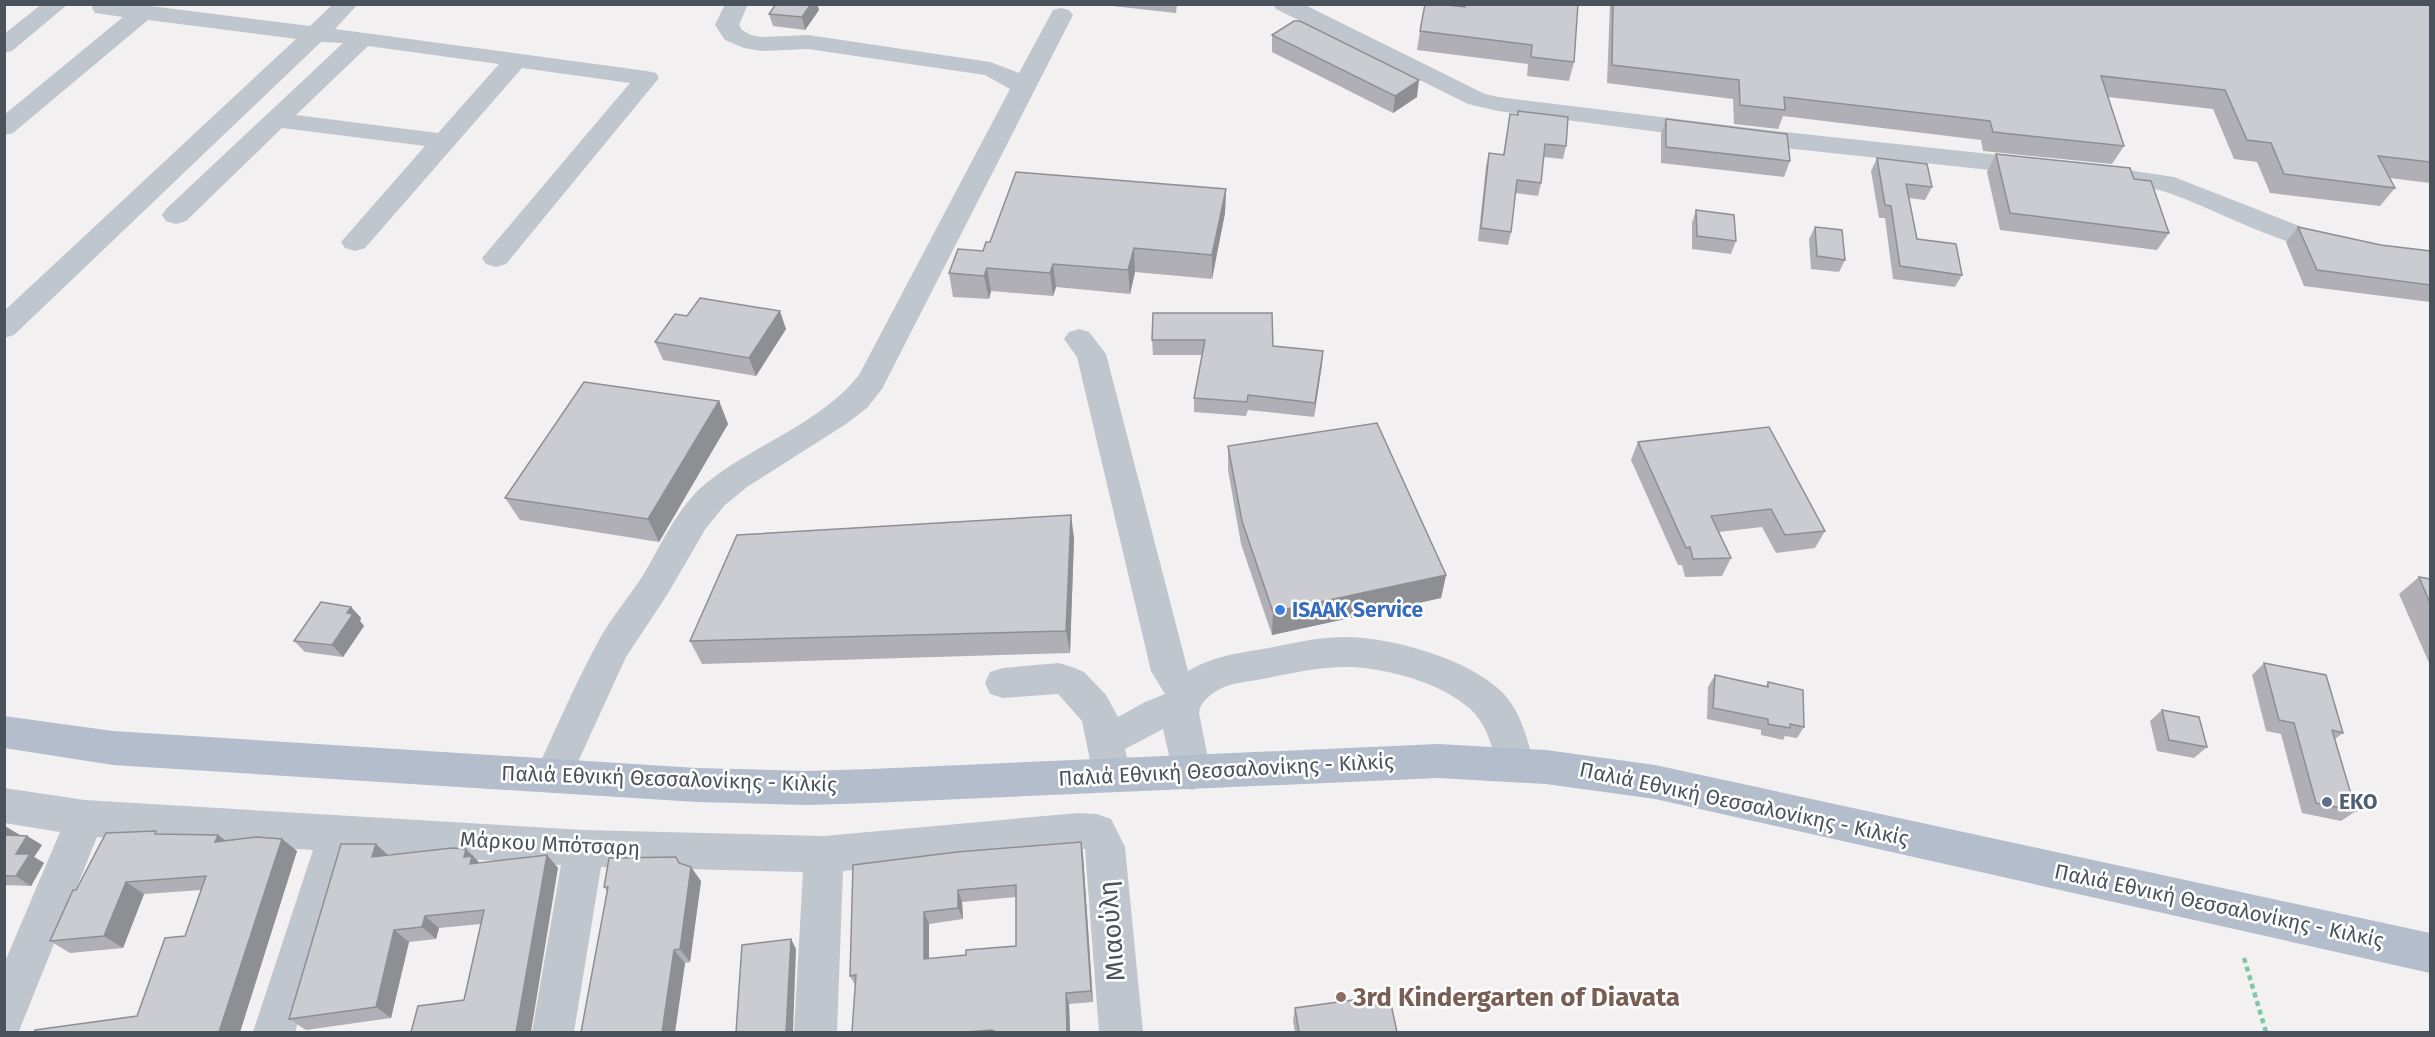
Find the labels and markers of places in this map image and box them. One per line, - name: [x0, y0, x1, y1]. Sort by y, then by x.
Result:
- place label: ISAAK Service: [1292, 597, 1423, 623]
- marker: ISAAK Service: [1273, 603, 1287, 617]
- place label: EKO: [2339, 789, 2377, 815]
- marker: EKO: [2320, 795, 2334, 809]
- place label: 3rd Kindergarten of Diavata: [1352, 982, 1680, 1013]
- marker: 3rd Kindergarten of Diavata: [1334, 990, 1348, 1004]

